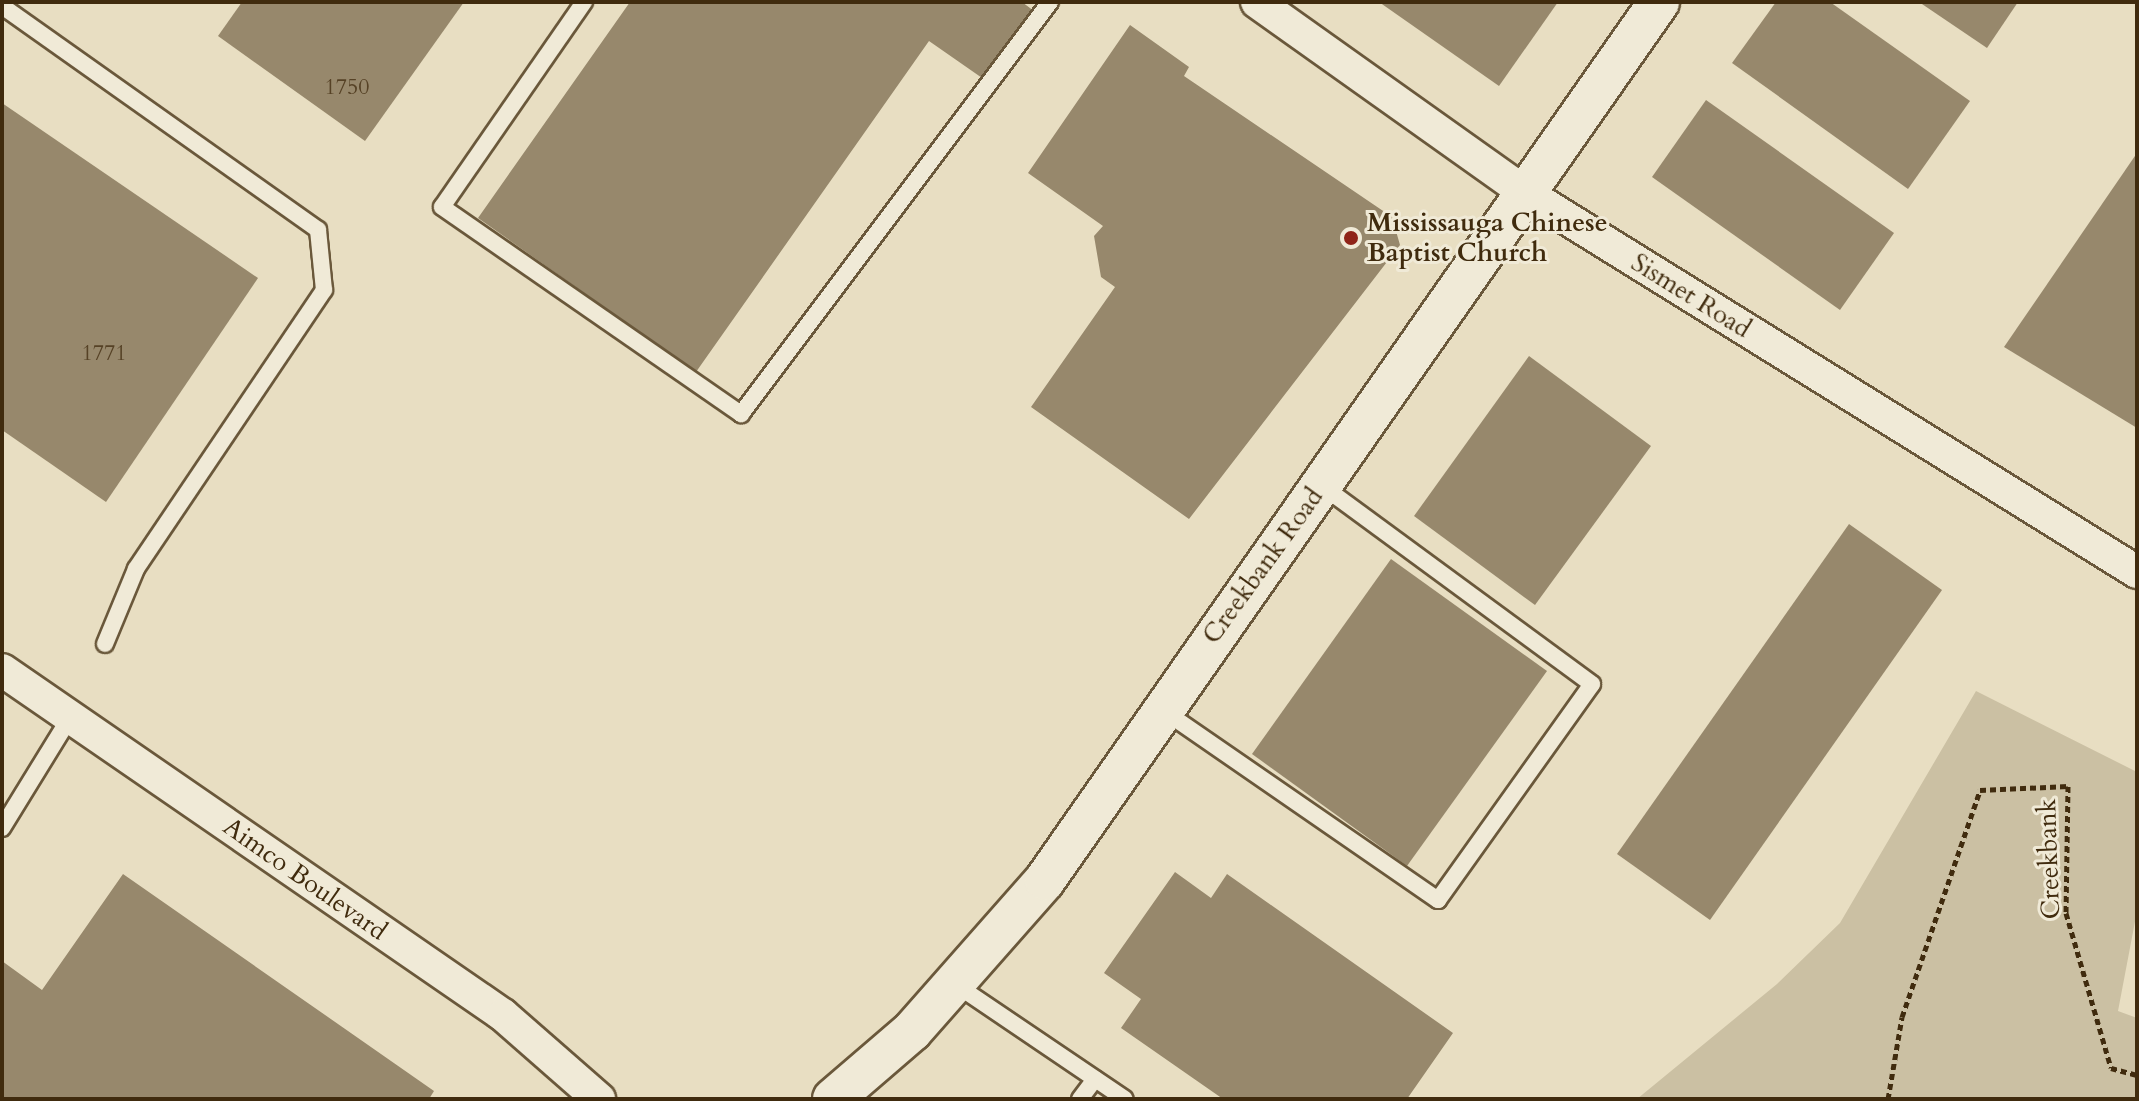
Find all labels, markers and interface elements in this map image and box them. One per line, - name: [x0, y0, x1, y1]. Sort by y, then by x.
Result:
- house number: 1750: [324, 75, 370, 101]
- place label: Mississauga Chinese Baptist Church: [1367, 207, 1608, 268]
- marker: Mississauga Chinese Baptist Church: [1342, 229, 1360, 247]
- street label: Sismet Road: [1625, 247, 1757, 345]
- house number: 1771: [81, 341, 127, 367]
- street label: Creekbank Road: [1196, 482, 1330, 650]
- street label: Creekbank: [2031, 798, 2067, 920]
- street label: Aimco Boulevard: [217, 811, 393, 947]

